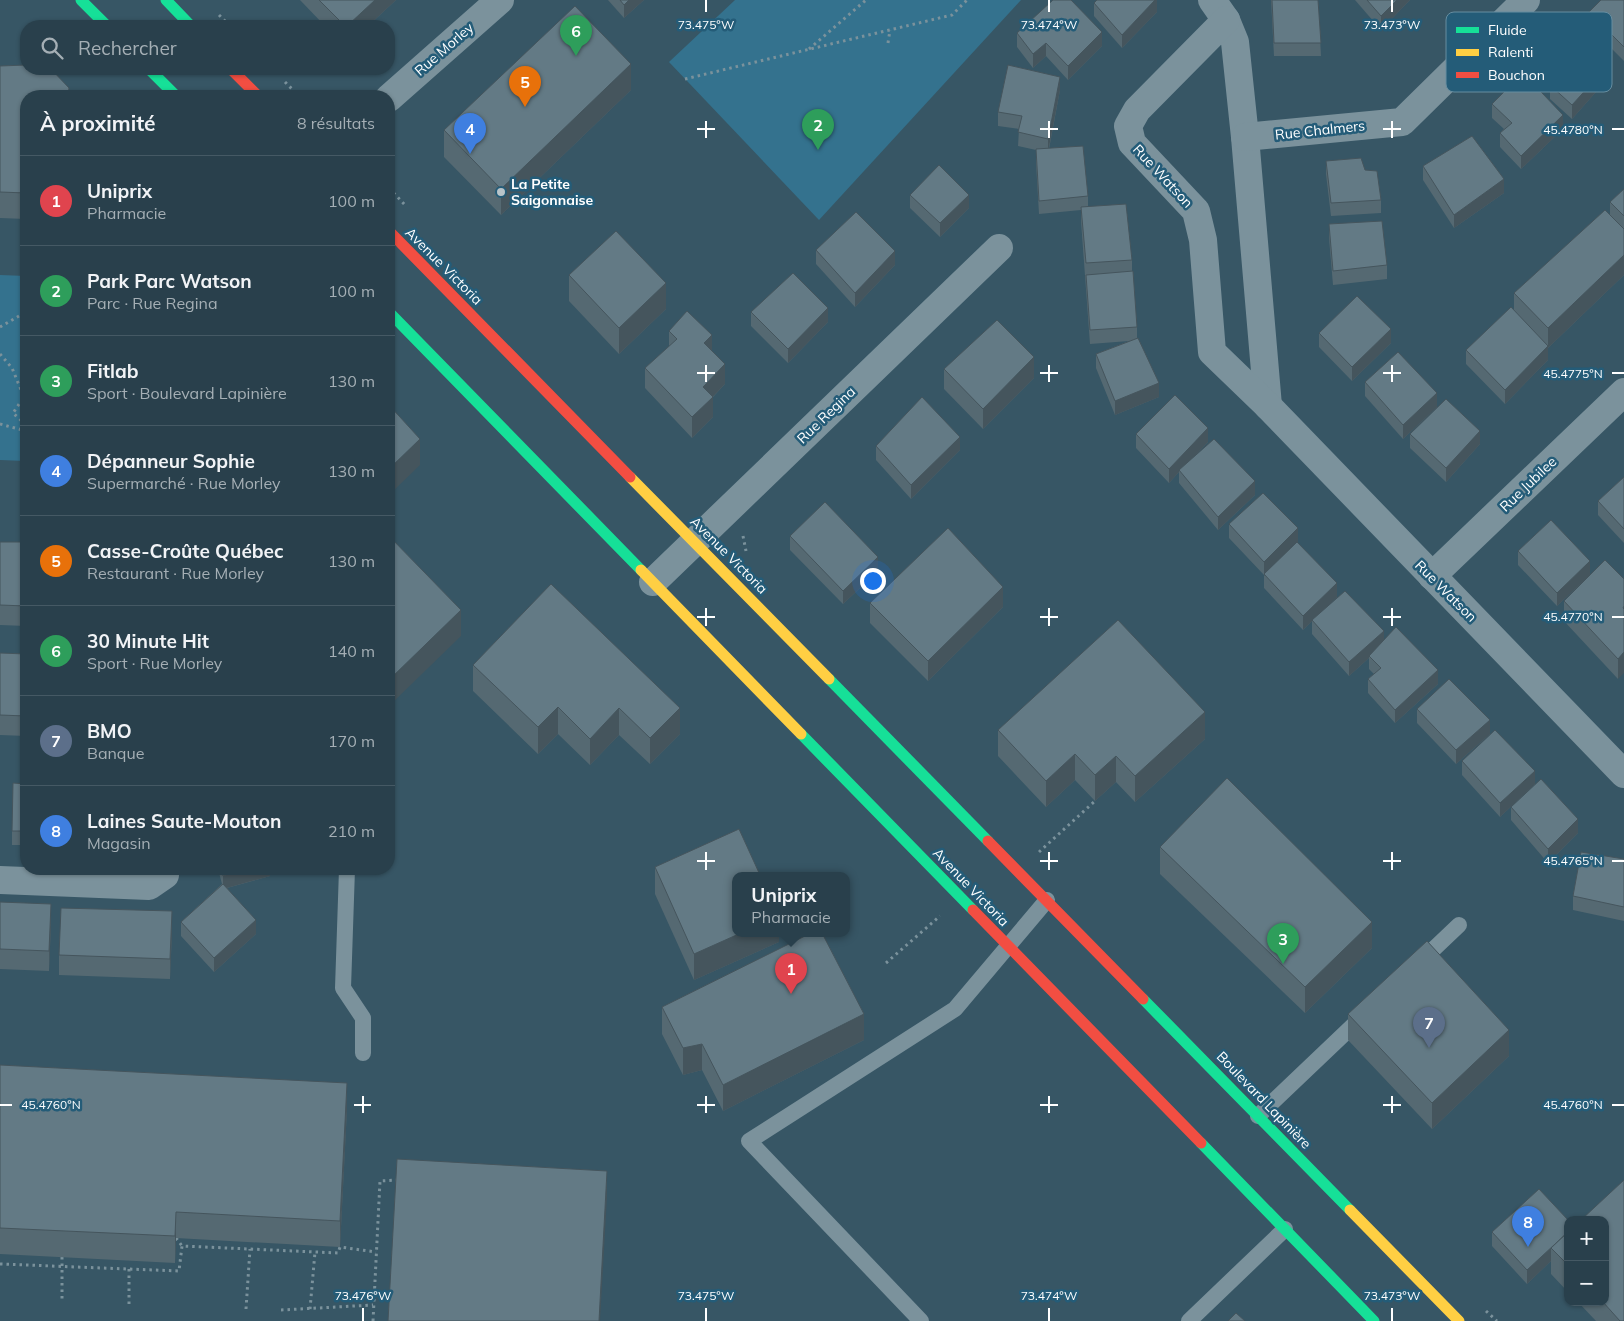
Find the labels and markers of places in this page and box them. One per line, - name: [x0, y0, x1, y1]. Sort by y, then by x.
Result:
- pin: 6: [560, 15, 592, 56]
- pin: 5: [509, 66, 541, 107]
- pin: 2: [802, 109, 834, 150]
- pin: 4: [454, 113, 486, 154]
- place label: La Petite Saigonnaise: [511, 175, 594, 209]
- marker: La Petite Saigonnaise: [495, 186, 507, 198]
- pin: 3: [1267, 923, 1299, 964]
- pin: 1: [775, 953, 807, 994]
- pin: 7: [1413, 1007, 1445, 1048]
- pin: 8: [1512, 1206, 1544, 1247]

